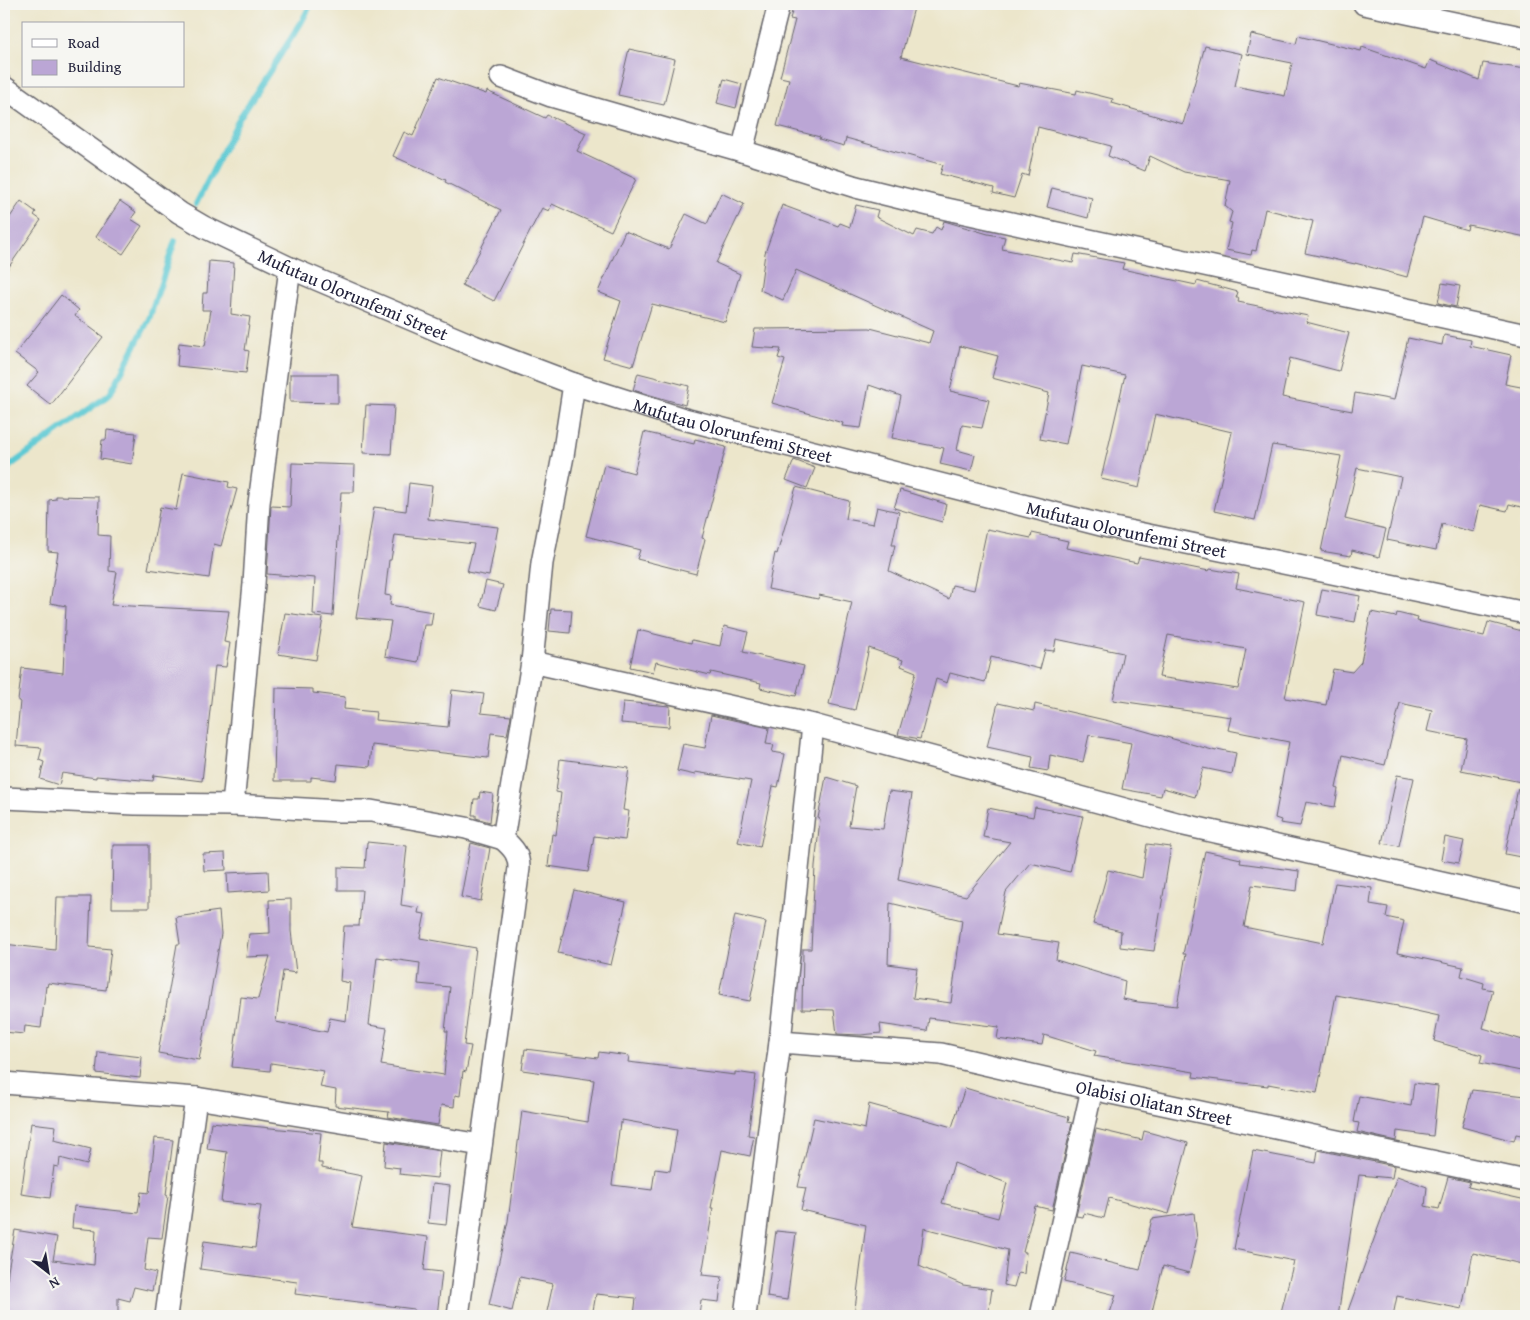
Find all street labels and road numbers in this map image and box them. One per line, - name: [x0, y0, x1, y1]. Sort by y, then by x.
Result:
- street label: Mufutau Olorunfemi Street: [254, 241, 453, 347]
- street label: Mufutau Olorunfemi Street: [630, 390, 836, 470]
- street label: Mufutau Olorunfemi Street: [1024, 493, 1230, 565]
- street label: Olabisi Oliatan Street: [1073, 1072, 1235, 1132]

